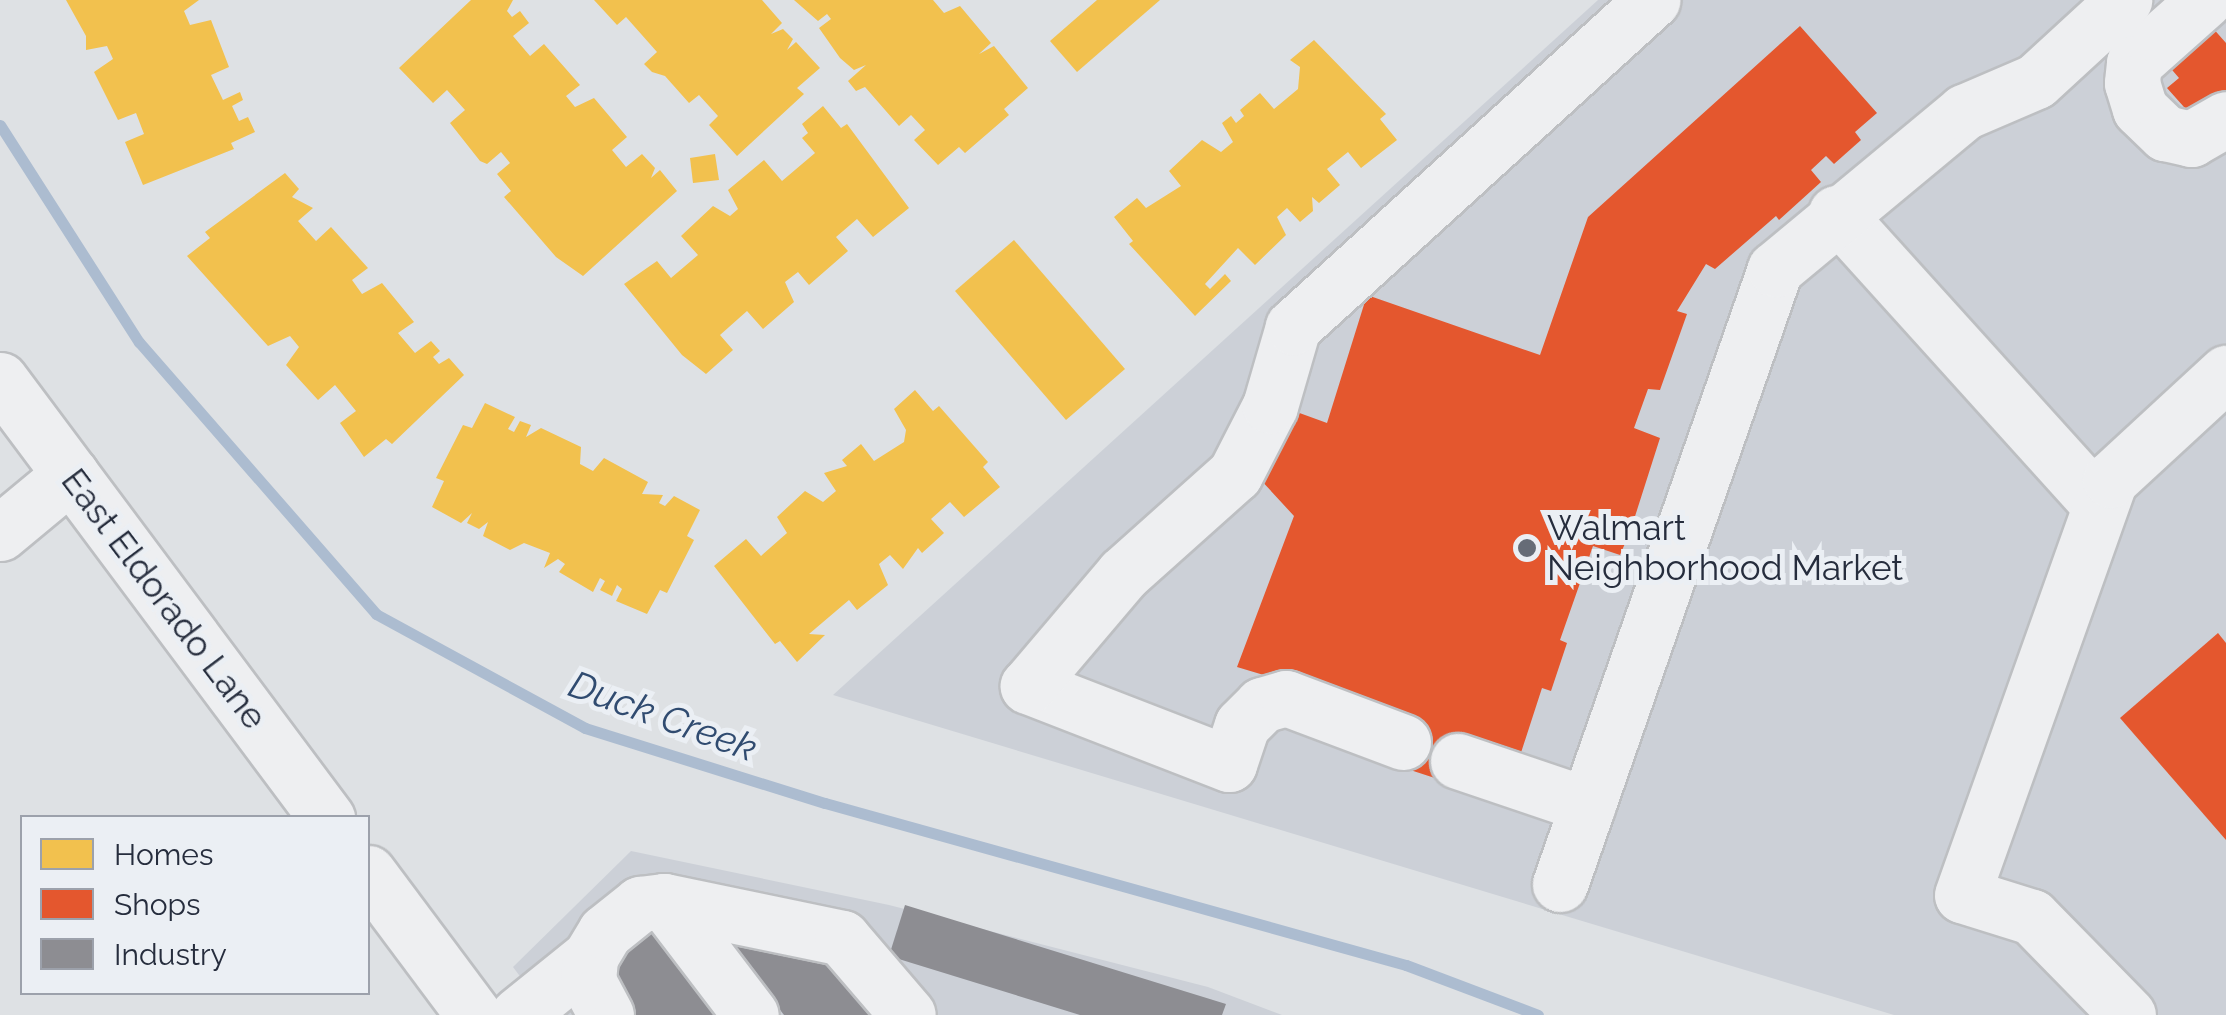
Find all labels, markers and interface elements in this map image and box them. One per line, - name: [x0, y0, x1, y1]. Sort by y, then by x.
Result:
- street label: East Eldorado Lane: [53, 461, 275, 737]
- place label: Walmart Neighborhood Market: [1547, 507, 1903, 589]
- marker: Walmart Neighborhood Market: [1516, 537, 1538, 559]
- water label: Duck Creek: [563, 661, 763, 771]
- legend: [20, 815, 370, 995]
- text: Homes: [114, 837, 213, 872]
- text: Shops: [114, 887, 201, 922]
- text: Industry: [114, 937, 227, 972]

